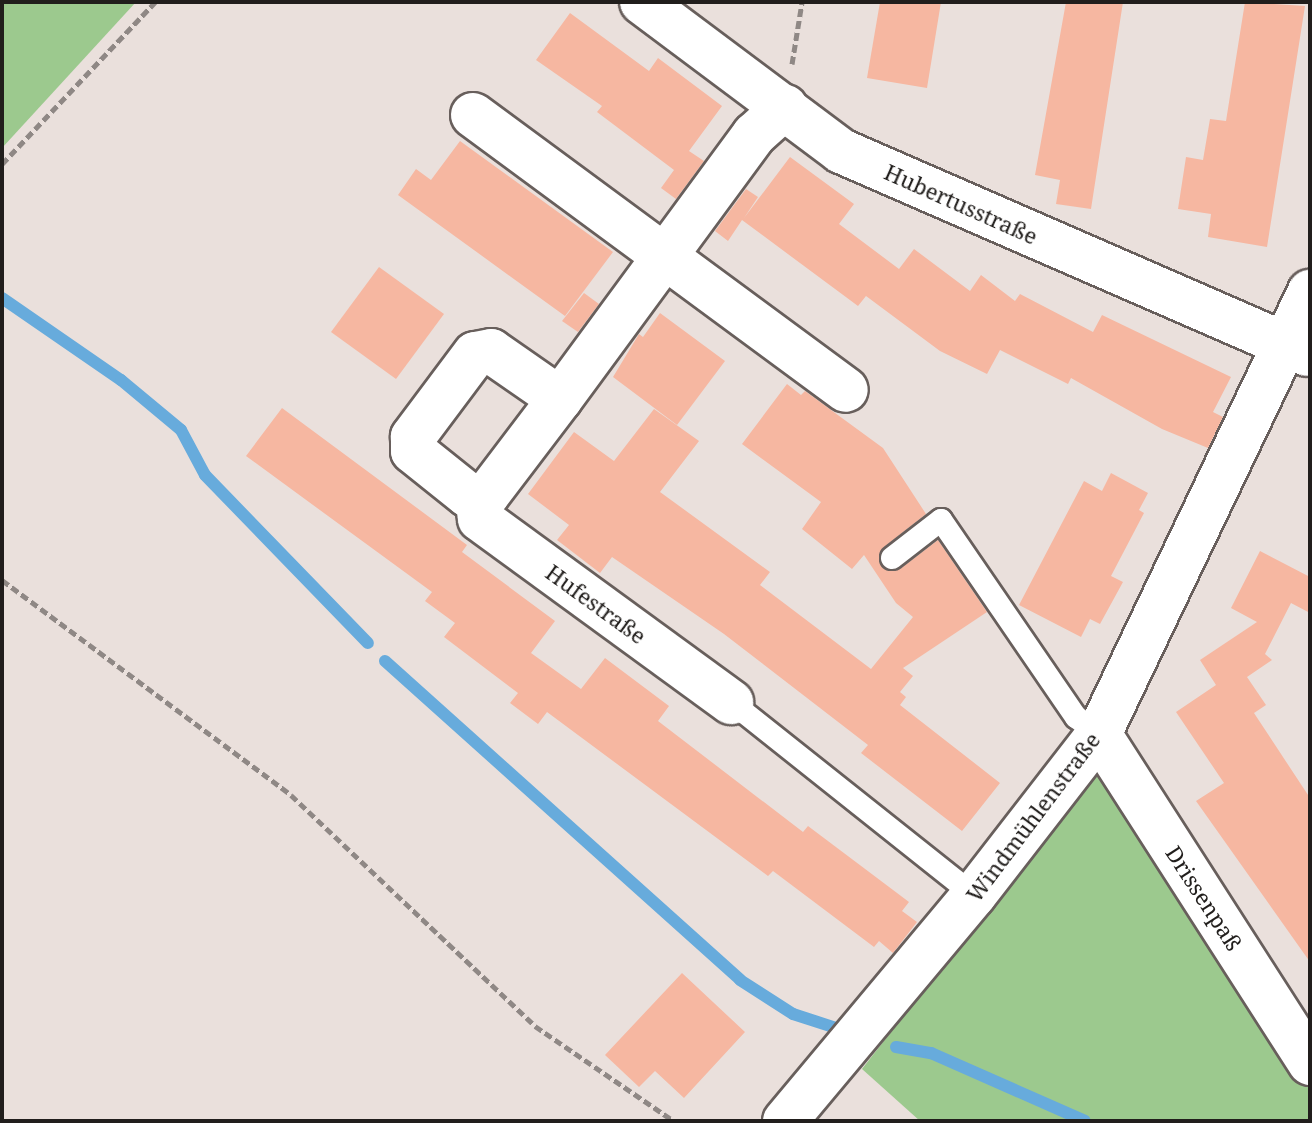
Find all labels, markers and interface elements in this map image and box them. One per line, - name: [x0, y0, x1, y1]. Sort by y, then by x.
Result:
- street label: Hubertusstraße: [880, 158, 1042, 250]
- street label: Hufestraße: [541, 559, 651, 649]
- street label: Windmühlenstraße: [961, 727, 1105, 907]
- street label: Drissenpaß: [1160, 841, 1248, 955]

